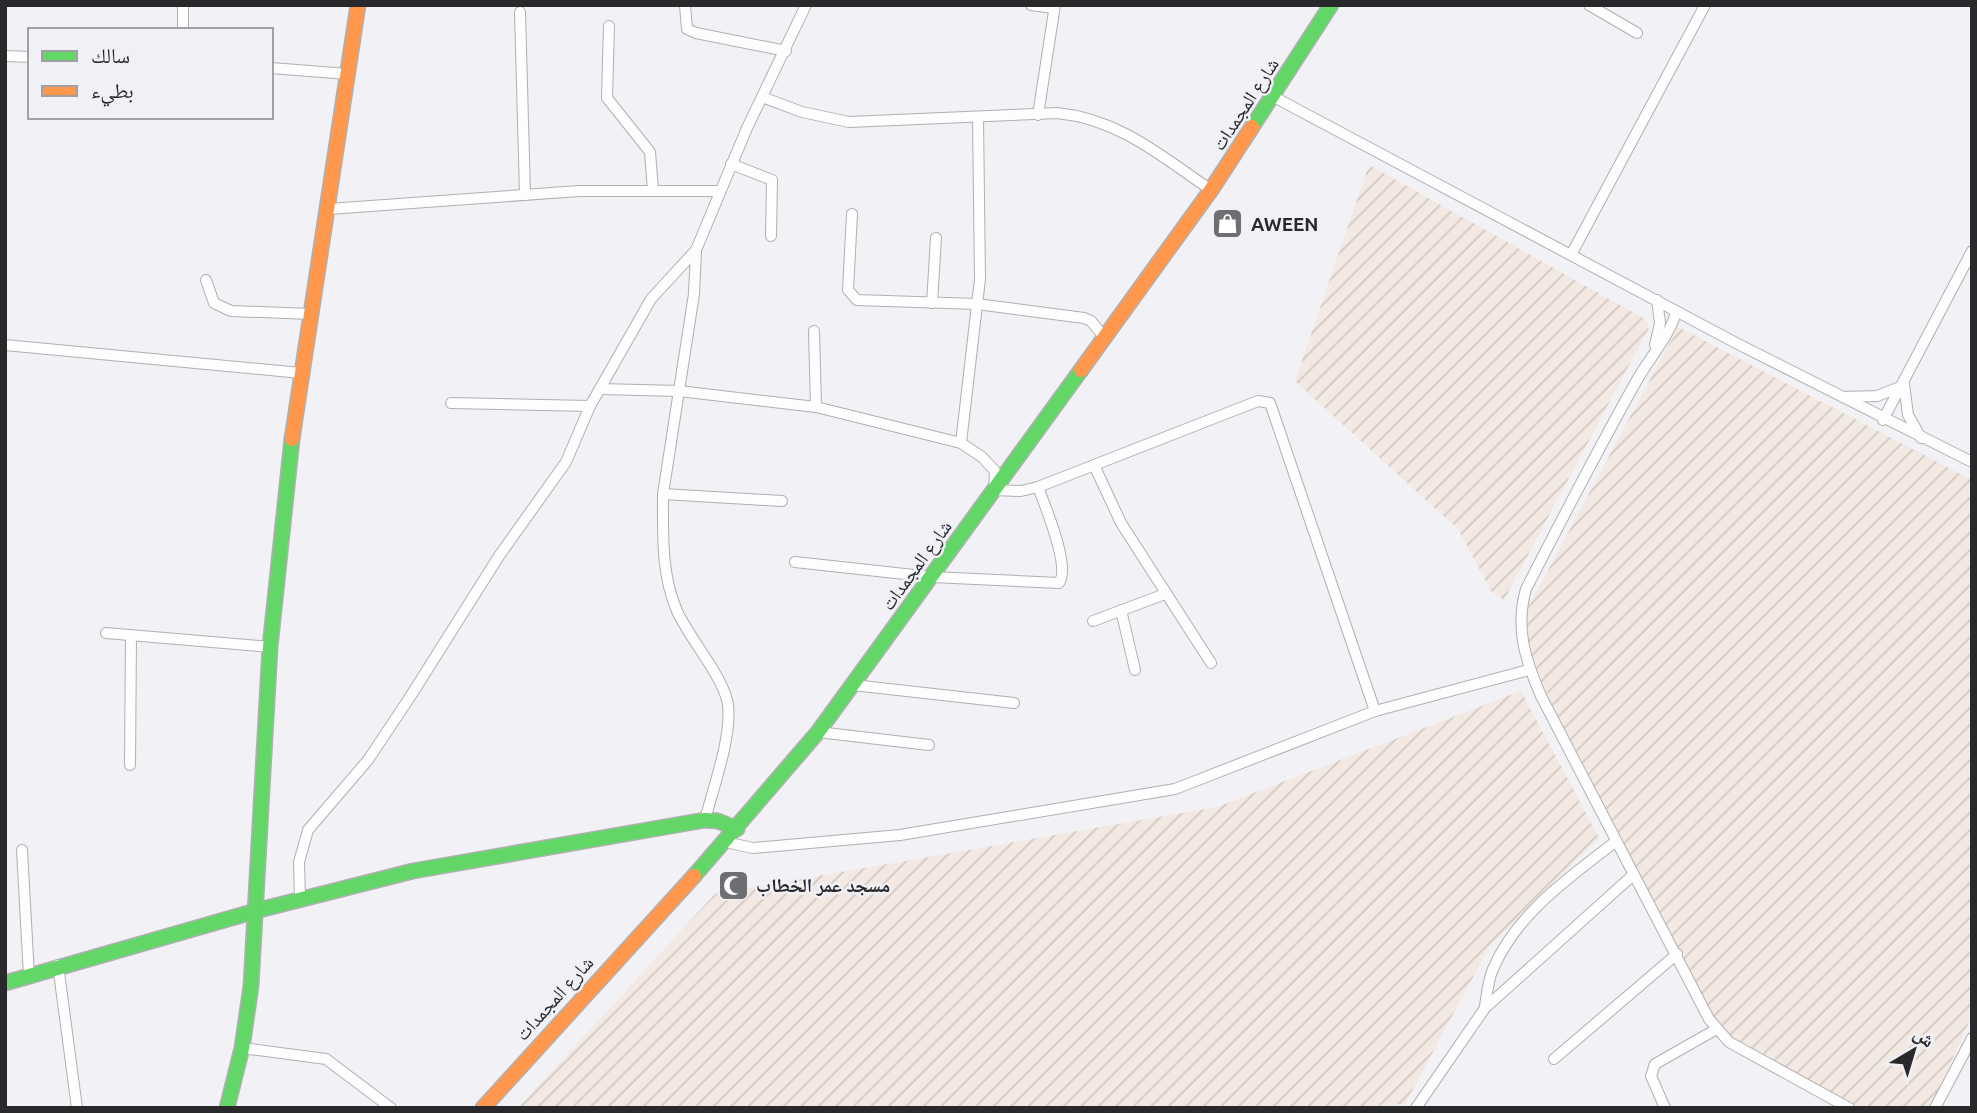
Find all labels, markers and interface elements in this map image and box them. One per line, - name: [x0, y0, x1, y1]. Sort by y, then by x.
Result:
- legend: [28, 28, 273, 119]
- text: سالك: [91, 43, 130, 67]
- street label: شارع المجمدات: [1207, 54, 1284, 155]
- text: بطيء: [91, 78, 134, 107]
- shop icon: AWEEN: [1211, 207, 1245, 241]
- place label: AWEEN: [1251, 213, 1318, 235]
- street label: شارع المجمدات: [876, 516, 957, 615]
- mosque icon: مسجد عمر الخطاب: [716, 868, 750, 902]
- place label: مسجد عمر الخطاب: [756, 874, 890, 897]
- street label: شارع المجمدات: [511, 951, 598, 1045]
- north arrow: [1879, 1015, 1949, 1085]
- text: ش: [1909, 1022, 1939, 1052]

